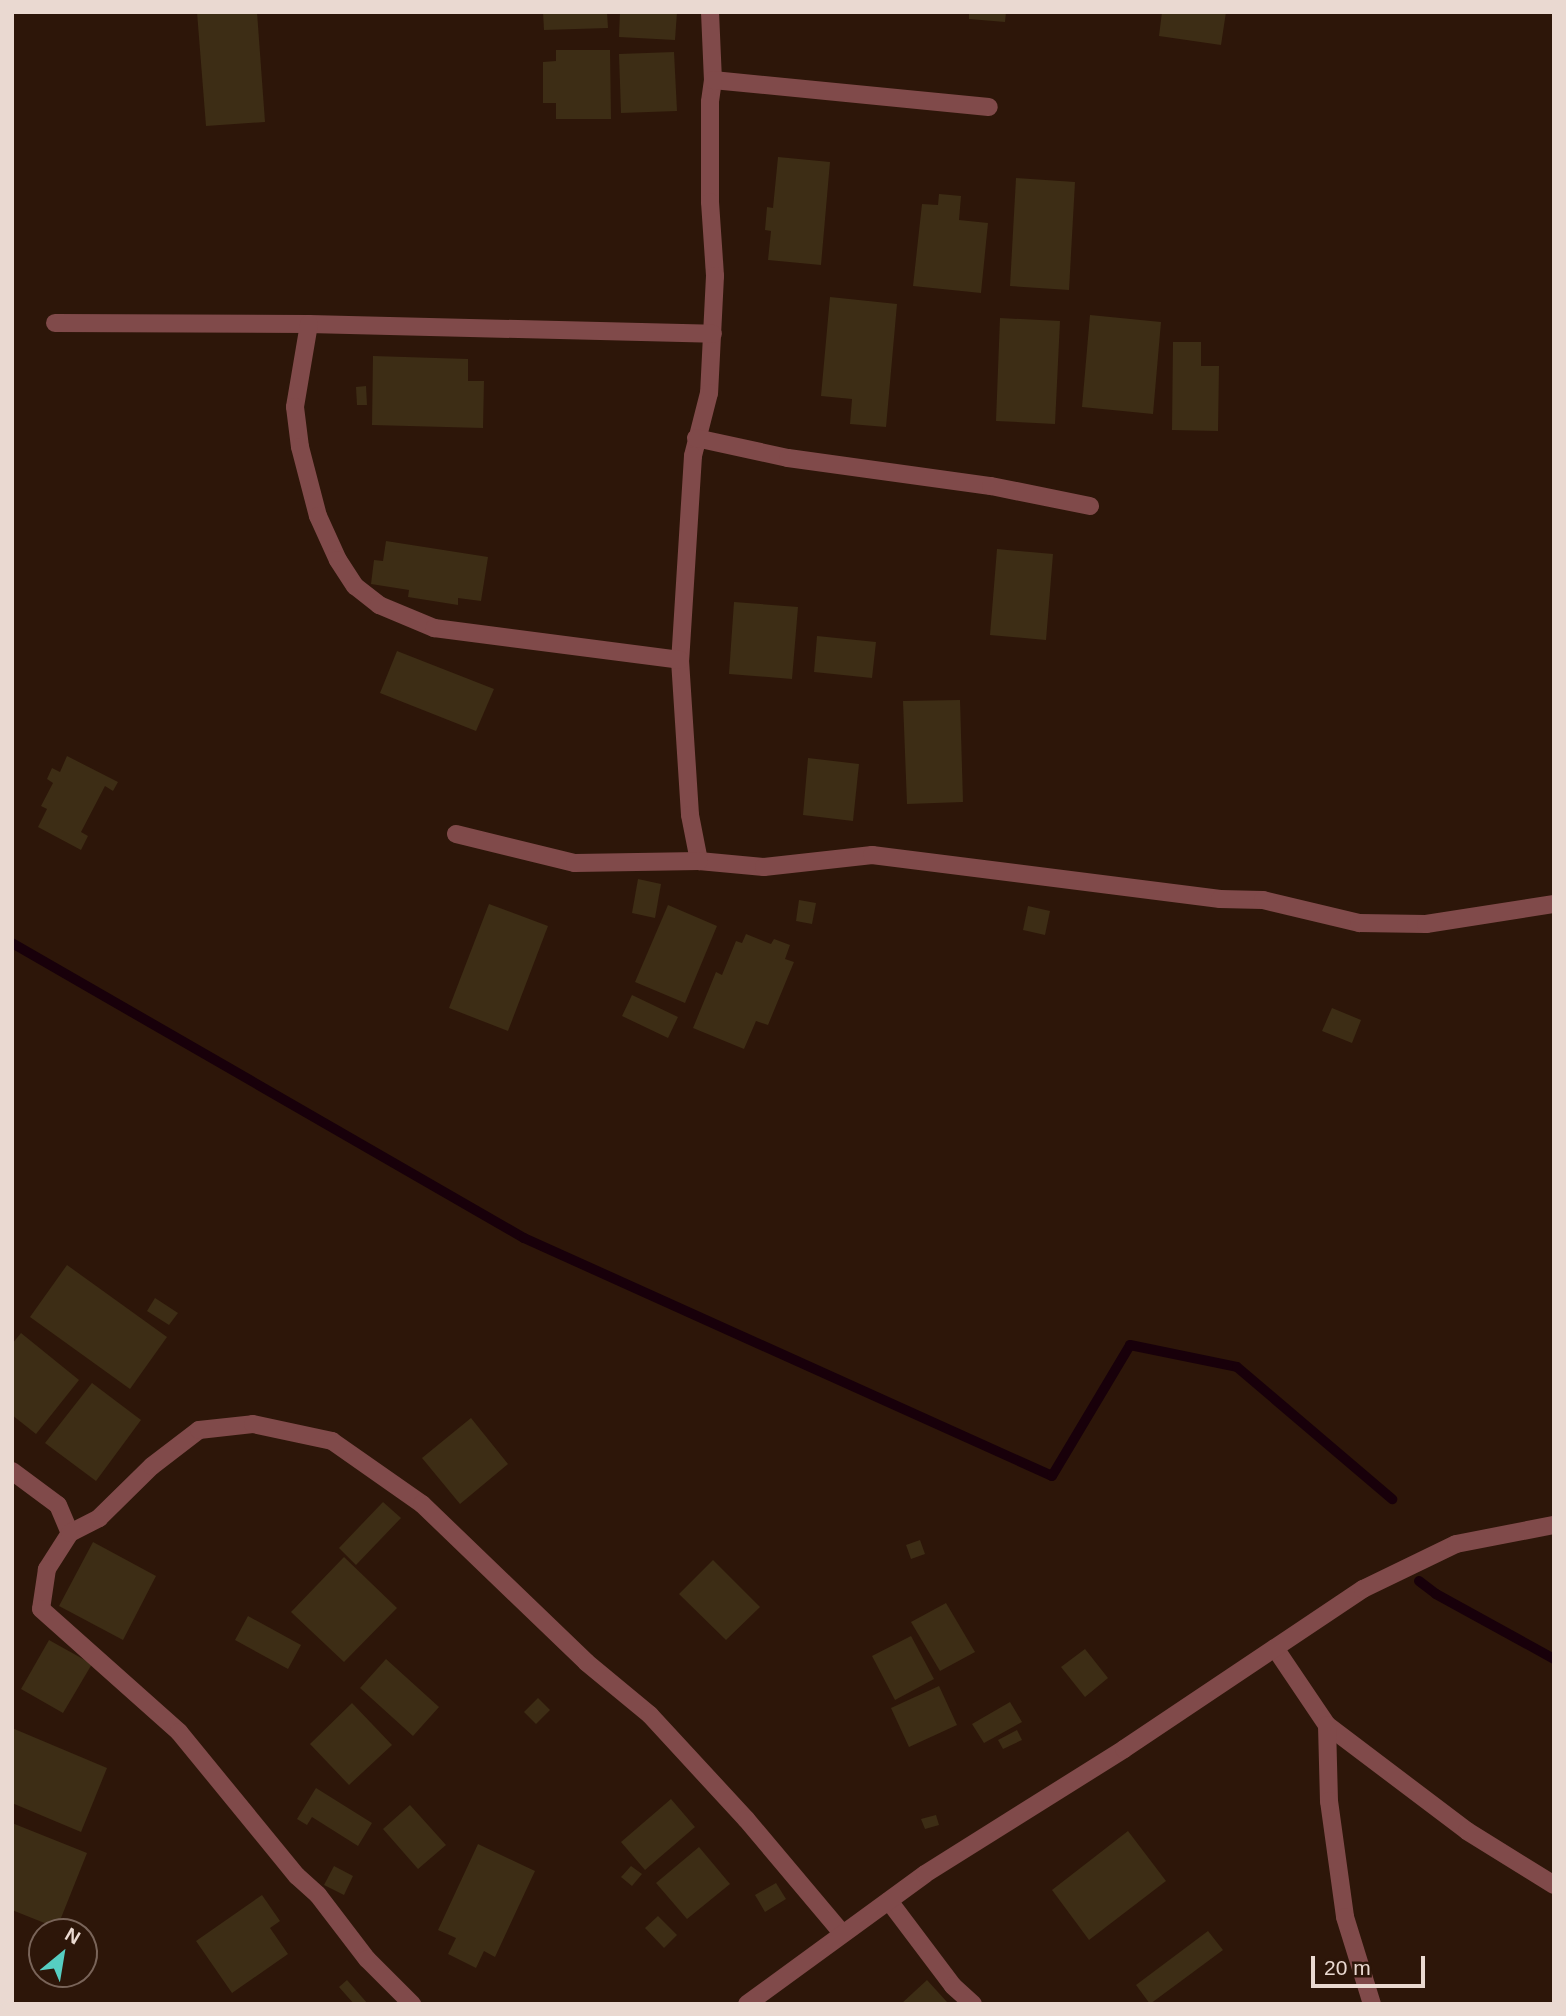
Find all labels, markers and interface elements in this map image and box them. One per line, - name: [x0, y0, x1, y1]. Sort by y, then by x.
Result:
- north arrow: [28, 1918, 98, 1988]
- text: N: [62, 1924, 84, 1949]
- scale bar: [1314, 1942, 1428, 1986]
- text: 20 m: [1324, 1956, 1371, 1979]

